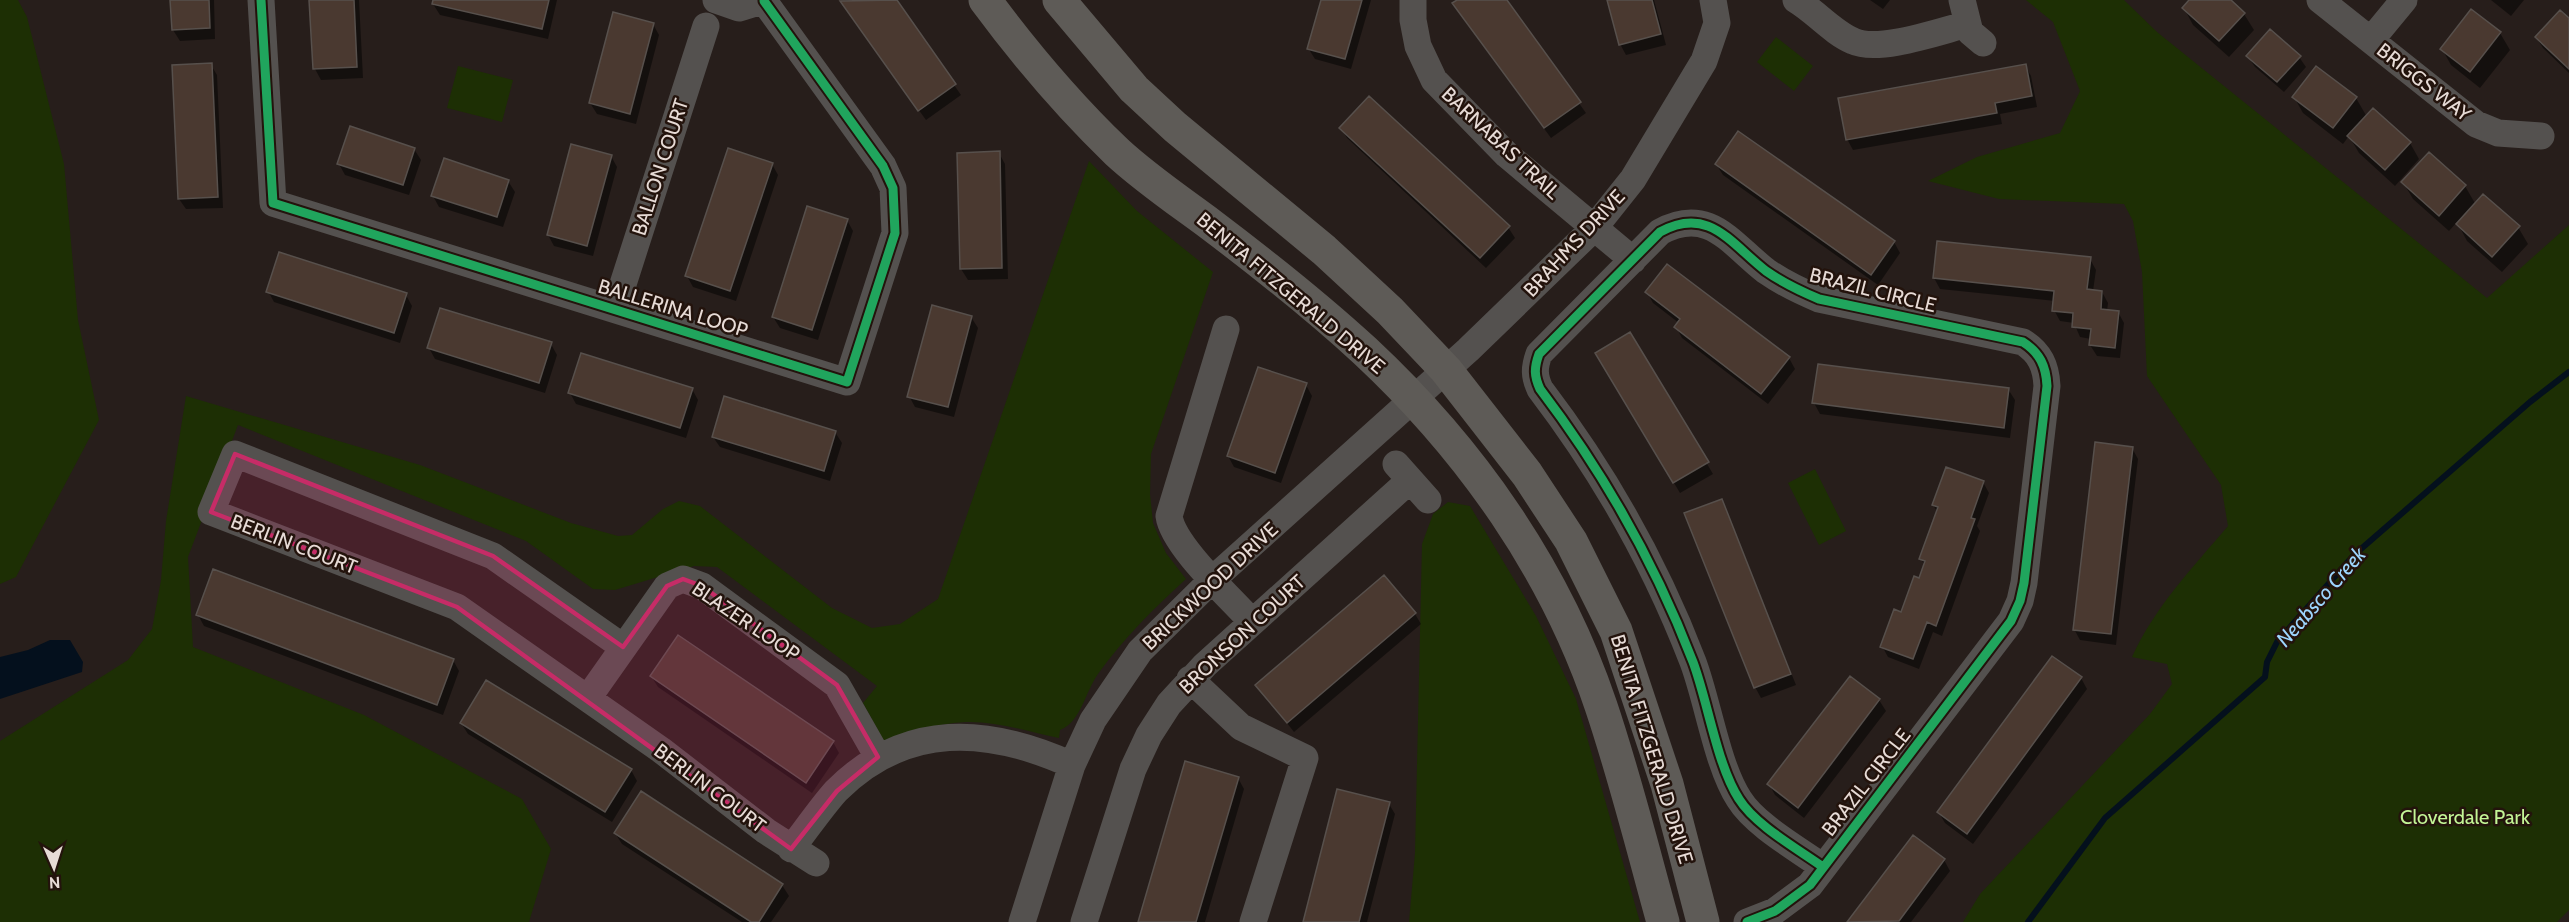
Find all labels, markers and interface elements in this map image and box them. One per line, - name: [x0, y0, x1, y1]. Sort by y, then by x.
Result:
- street label: BRIGGS WAY: [2372, 38, 2476, 127]
- street label: BARNABAS TRAIL: [1437, 82, 1565, 204]
- street label: BALLON COURT: [627, 95, 693, 238]
- street label: BRAHMS DRIVE: [1518, 184, 1630, 302]
- street label: BENITA FITZGERALD DRIVE: [1192, 207, 1390, 379]
- street label: BRAZIL CIRCLE: [1807, 263, 1939, 317]
- street label: BALLERINA LOOP: [595, 274, 751, 342]
- street label: BERLIN COURT: [228, 509, 361, 579]
- street label: BRICKWOOD DRIVE: [1137, 517, 1283, 655]
- water label: Neabsco Creek: [2271, 541, 2371, 652]
- street label: BRONSON COURT: [1174, 569, 1310, 699]
- street label: BLAZER LOOP: [688, 576, 804, 666]
- street label: BENITA FITZGERALD DRIVE: [1606, 632, 1698, 866]
- street label: BRAZIL CIRCLE: [1817, 723, 1915, 841]
- street label: BERLIN COURT: [650, 738, 771, 838]
- park label: Cloverdale Park: [2400, 805, 2530, 829]
- north arrow: [24, 838, 84, 898]
- text: N: [49, 873, 61, 892]

